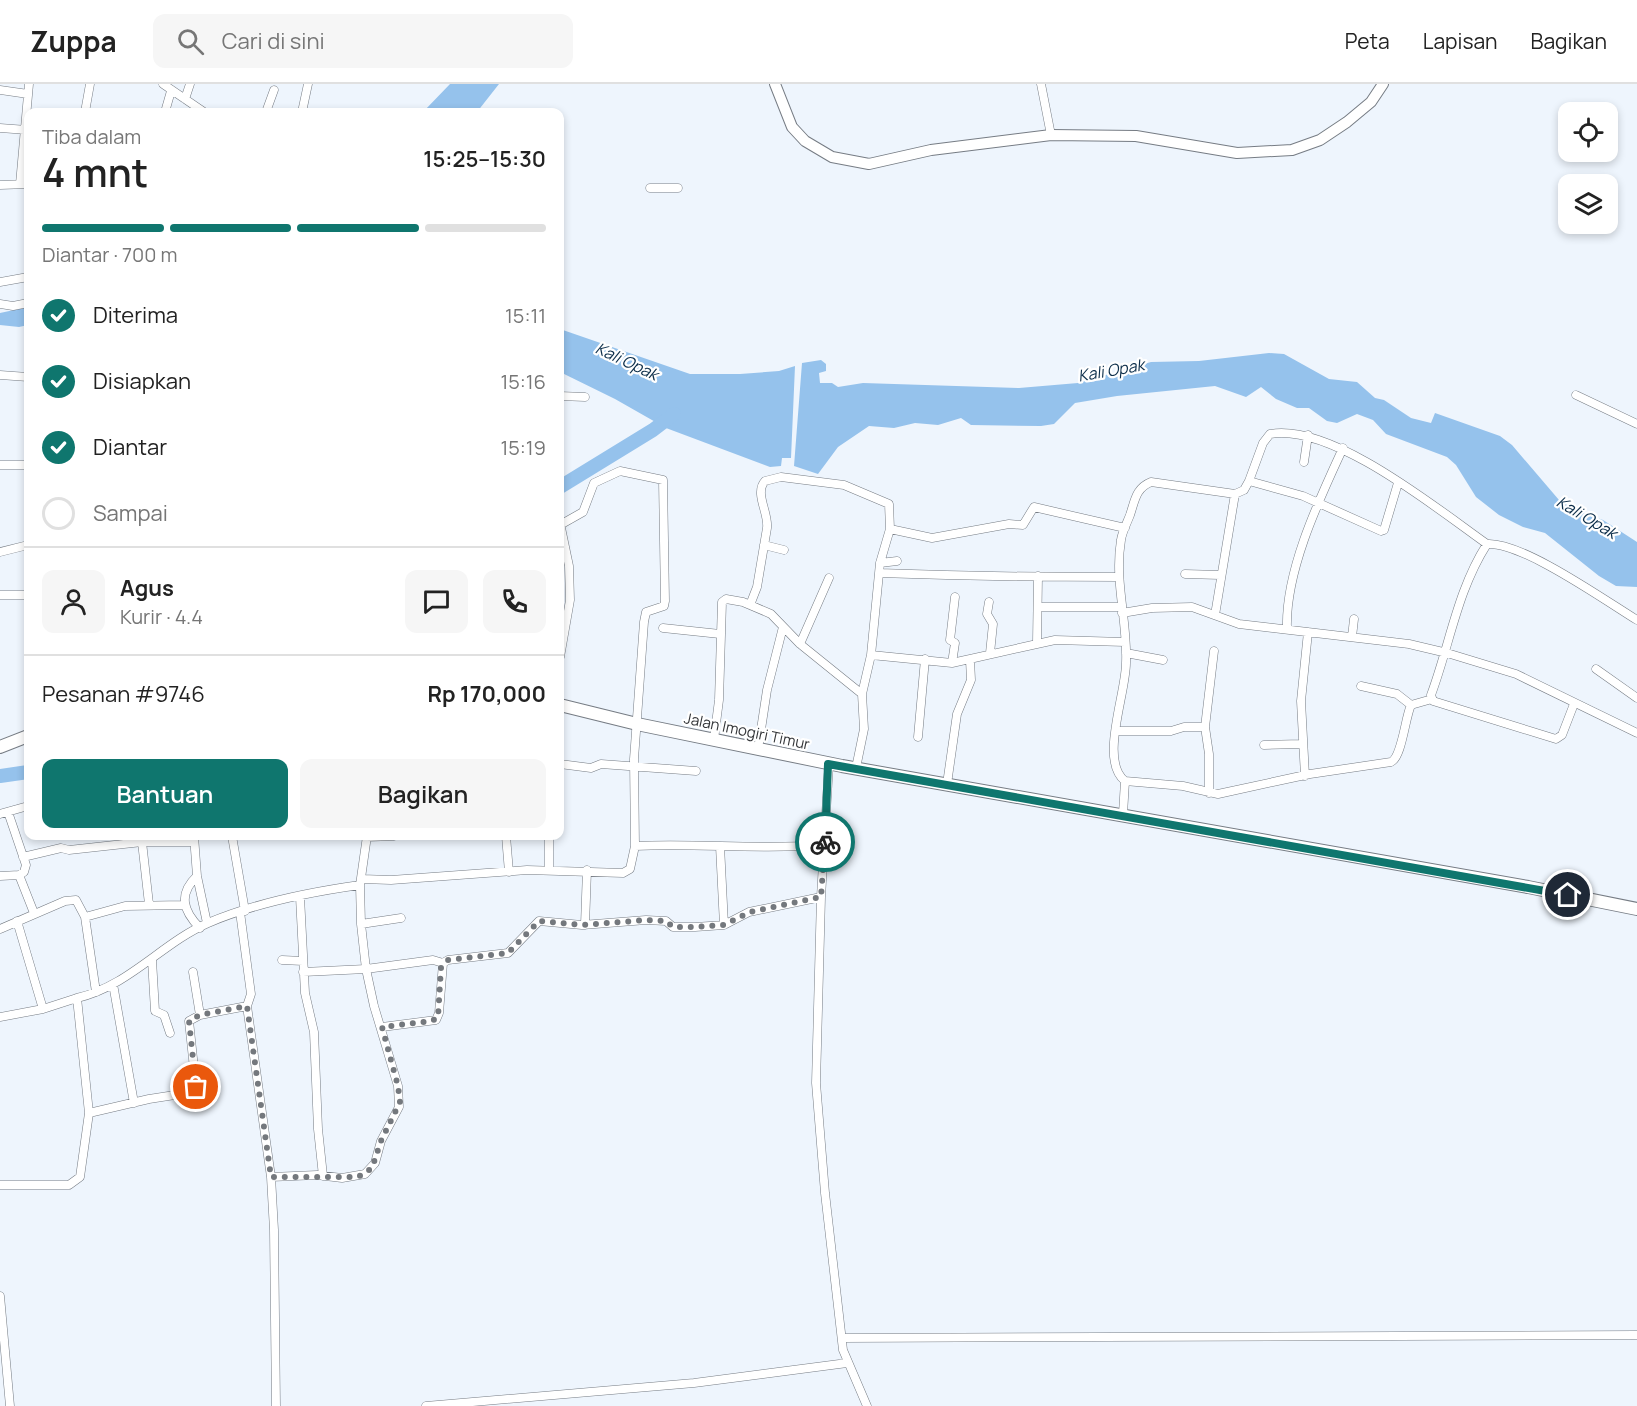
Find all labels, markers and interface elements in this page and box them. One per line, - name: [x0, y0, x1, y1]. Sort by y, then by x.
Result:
- search box: [153, 14, 573, 68]
- text: Zuppa: [30, 22, 117, 60]
- icon: search: [174, 25, 207, 58]
- text: Cari di sini: [222, 26, 325, 56]
- text: Peta: [1345, 27, 1390, 55]
- text: Lapisan: [1423, 27, 1498, 55]
- text: Bagikan: [1531, 27, 1607, 55]
- map controls: [1558, 102, 1618, 234]
- button: locate: [1558, 102, 1618, 162]
- text: Tiba dalam: [42, 123, 141, 150]
- text: 15:25–15:30: [423, 144, 546, 174]
- text: 4 mnt: [42, 145, 148, 199]
- button: layers: [1558, 174, 1618, 234]
- text: Diantar · 700 m: [42, 241, 177, 268]
- icon: check: [42, 299, 75, 332]
- text: Diterima: [93, 300, 178, 330]
- text: 15:11: [505, 302, 546, 329]
- water label: Kali Opak: [592, 337, 664, 386]
- water label: Kali Opak: [1076, 353, 1148, 387]
- icon: check: [42, 365, 75, 398]
- text: Disiapkan: [93, 366, 191, 396]
- text: 15:16: [500, 368, 546, 395]
- icon: check: [42, 431, 75, 464]
- text: Diantar: [93, 432, 167, 462]
- text: 15:19: [500, 434, 546, 461]
- water label: Kali Opak: [1553, 490, 1623, 545]
- text: Sampai: [93, 498, 168, 528]
- button: person: [42, 570, 105, 633]
- button: chat: [405, 570, 468, 633]
- button: phone: [483, 570, 546, 633]
- text: Agus: [120, 573, 174, 603]
- text: Kurir · 4.4: [120, 603, 203, 630]
- text: Pesanan #9746: [42, 679, 205, 709]
- text: Rp 170,000: [428, 679, 546, 709]
- street label: Jalan Imogiri Timur: [682, 707, 812, 755]
- button: Bantuan: [42, 759, 288, 828]
- button: Bagikan: [300, 759, 546, 828]
- courier: [795, 812, 855, 872]
- icon: bike: [809, 826, 842, 859]
- pin: [1542, 869, 1593, 920]
- icon: home: [1551, 878, 1584, 911]
- pin: [170, 1061, 221, 1112]
- icon: bag: [179, 1070, 212, 1103]

